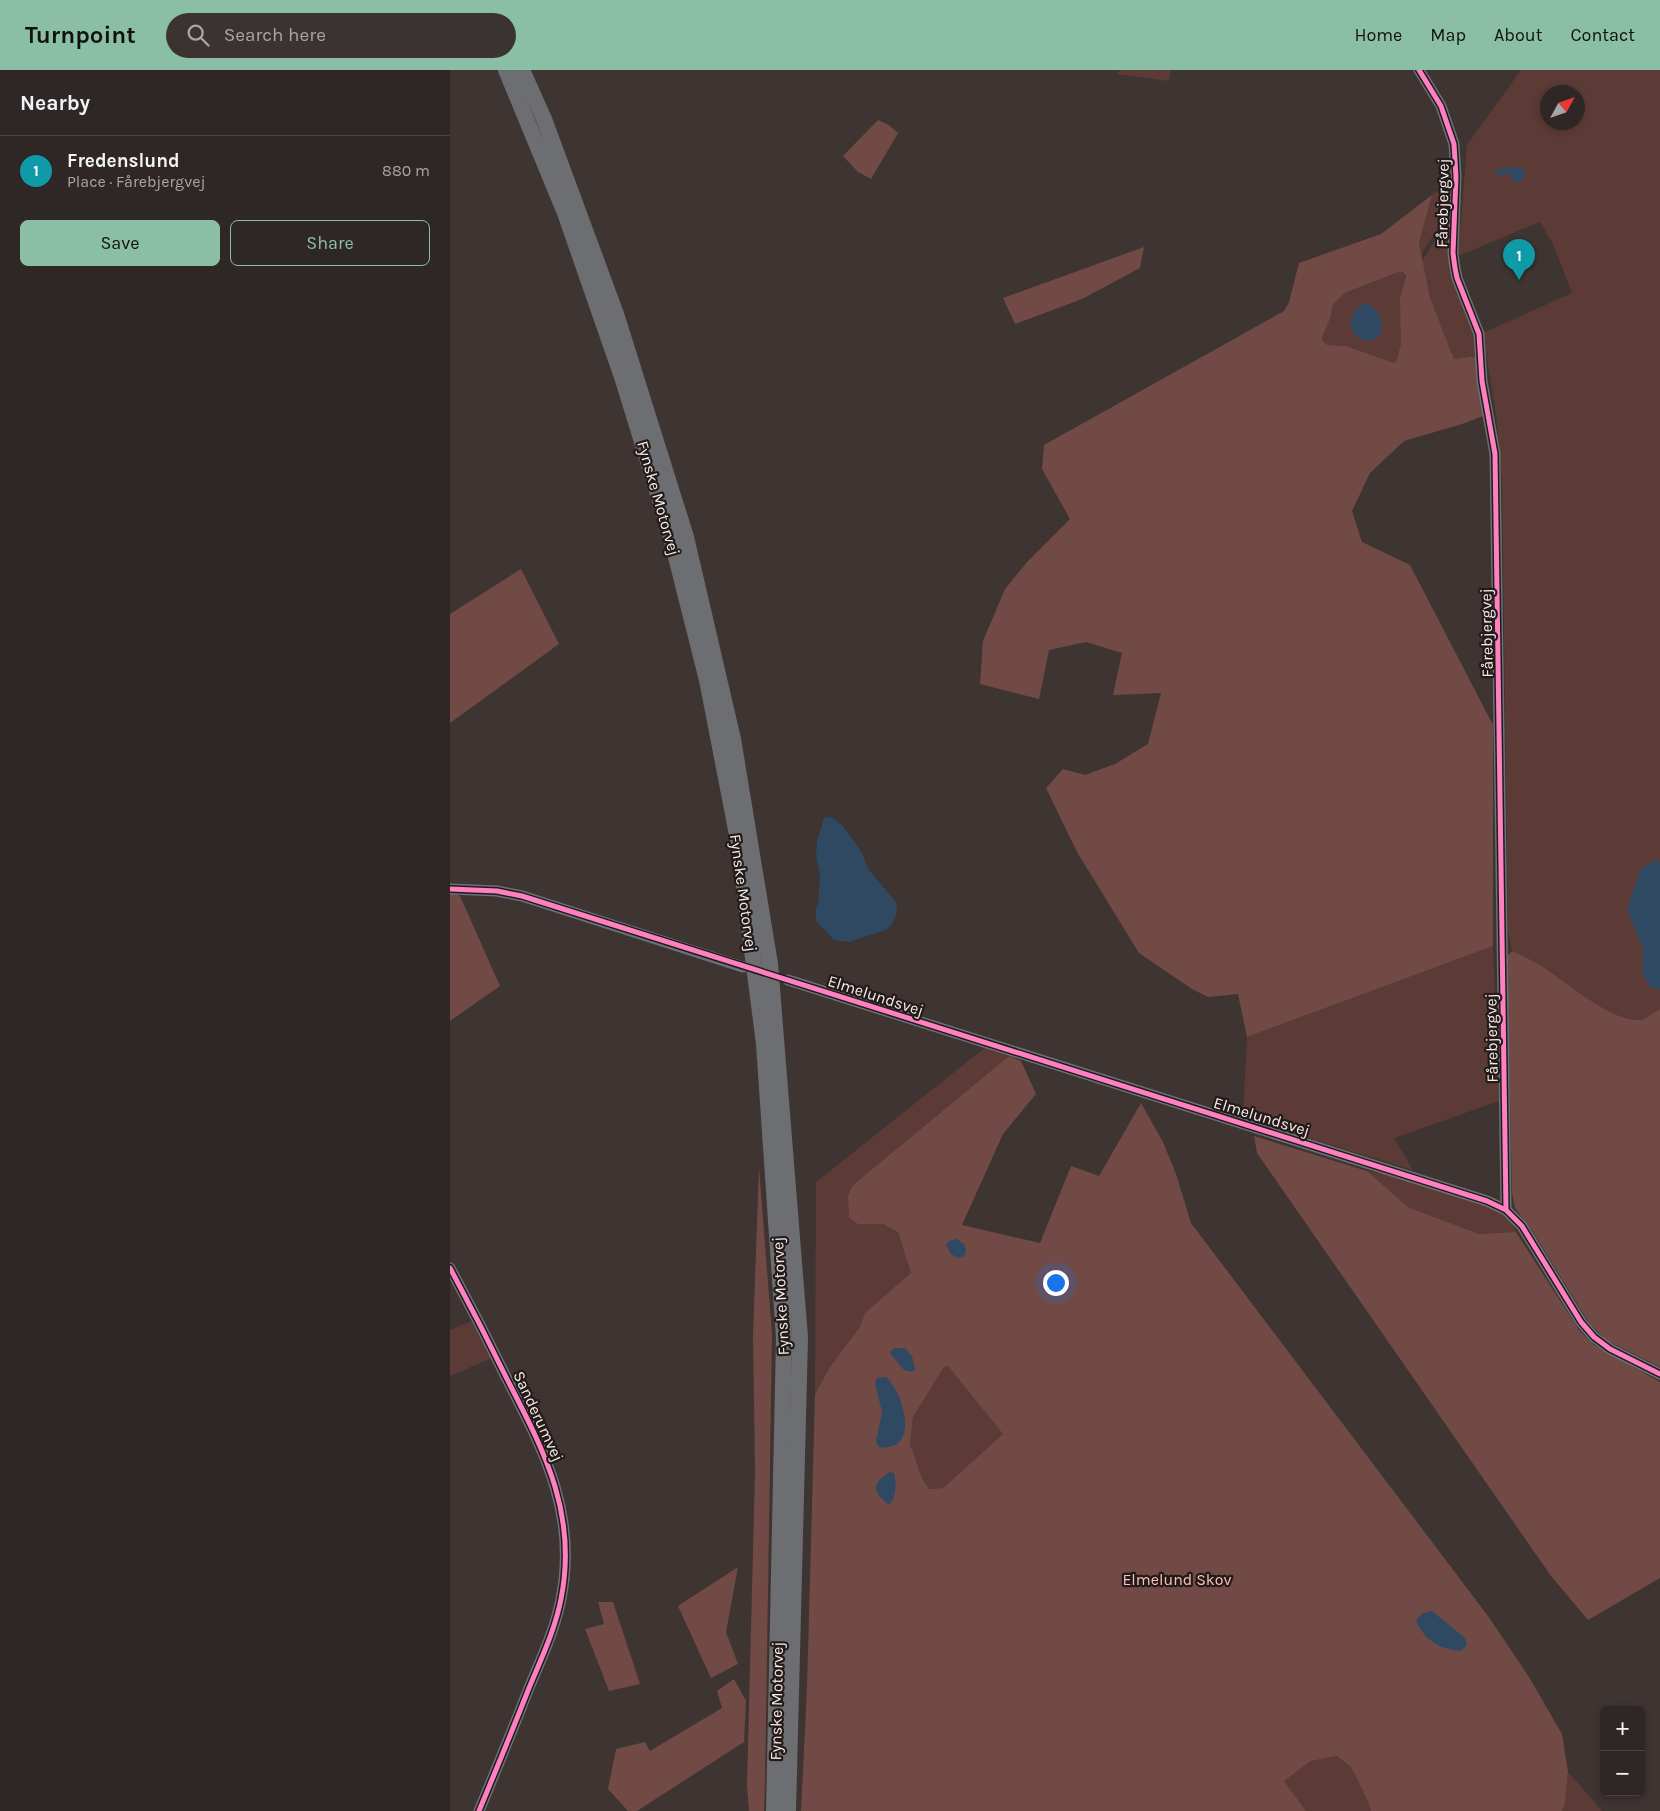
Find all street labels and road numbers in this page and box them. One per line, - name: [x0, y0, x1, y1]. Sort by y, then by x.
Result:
- street label: Fårebjergvej: [1432, 158, 1453, 248]
- street label: Fynske Motorvej: [633, 439, 684, 558]
- street label: Fårebjergvej: [1476, 588, 1497, 678]
- street label: Fynske Motorvej: [726, 833, 761, 953]
- street label: Elmelundsvej: [826, 971, 926, 1020]
- street label: Fårebjergvej: [1481, 993, 1502, 1083]
- street label: Elmelundsvej: [1211, 1093, 1312, 1140]
- street label: Fynske Motorvej: [768, 1236, 793, 1356]
- street label: Sanderumvej: [509, 1368, 568, 1464]
- street label: Fynske Motorvej: [766, 1642, 787, 1760]

